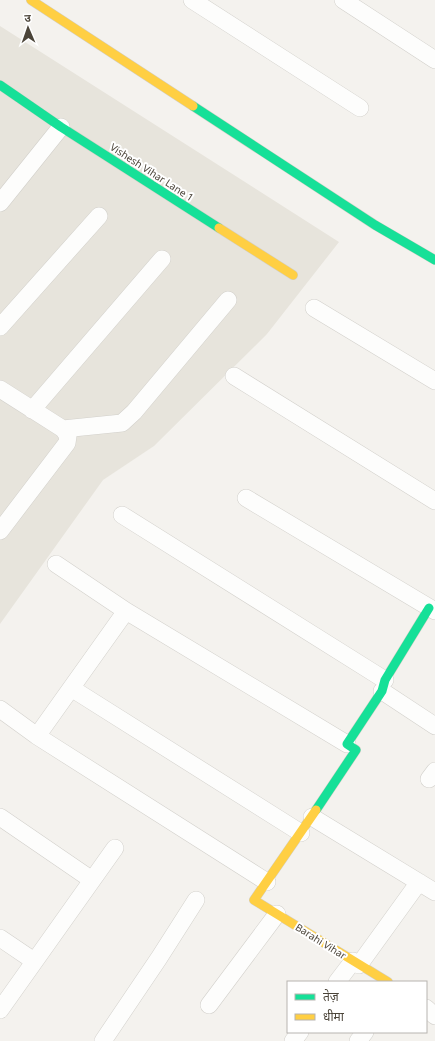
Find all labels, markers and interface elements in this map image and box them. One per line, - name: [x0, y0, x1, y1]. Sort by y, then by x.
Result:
- north arrow: [8, 8, 48, 48]
- text: उ: [24, 10, 32, 25]
- street label: Vishesh Vihar Lane 1: [108, 140, 196, 204]
- street label: Barahi Vihar: [293, 920, 349, 962]
- legend: [287, 981, 427, 1033]
- text: तेज़: [323, 988, 340, 1005]
- text: धीमा: [323, 1008, 345, 1025]

